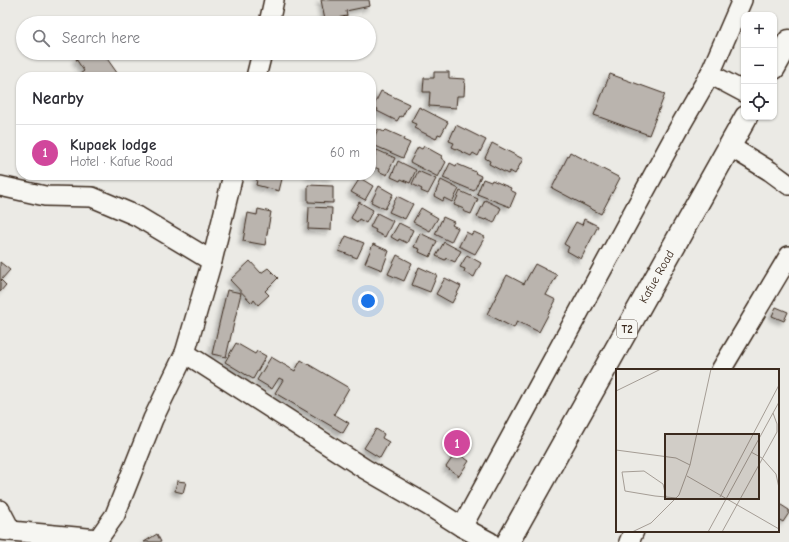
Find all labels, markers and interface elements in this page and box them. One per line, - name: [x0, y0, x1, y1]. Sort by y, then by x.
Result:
- map controls: [741, 12, 777, 120]
- button: +: [741, 12, 777, 48]
- search box: [16, 16, 376, 60]
- icon: search: [30, 27, 52, 49]
- text: Search here: [62, 29, 140, 47]
- button: −: [741, 48, 777, 84]
- button: locate: [741, 84, 777, 120]
- text: Nearby: [32, 89, 83, 108]
- text: Kupaek lodge: [70, 136, 156, 154]
- text: 1: [42, 145, 48, 160]
- text: 60 m: [330, 145, 360, 160]
- text: Hotel · Kafue Road: [70, 154, 173, 169]
- street label: Kafue Road: [636, 248, 677, 306]
- your location: [358, 291, 378, 311]
- road number: T2: [617, 320, 637, 338]
- inset map: [616, 369, 779, 532]
- pin: 1: [444, 428, 470, 458]

